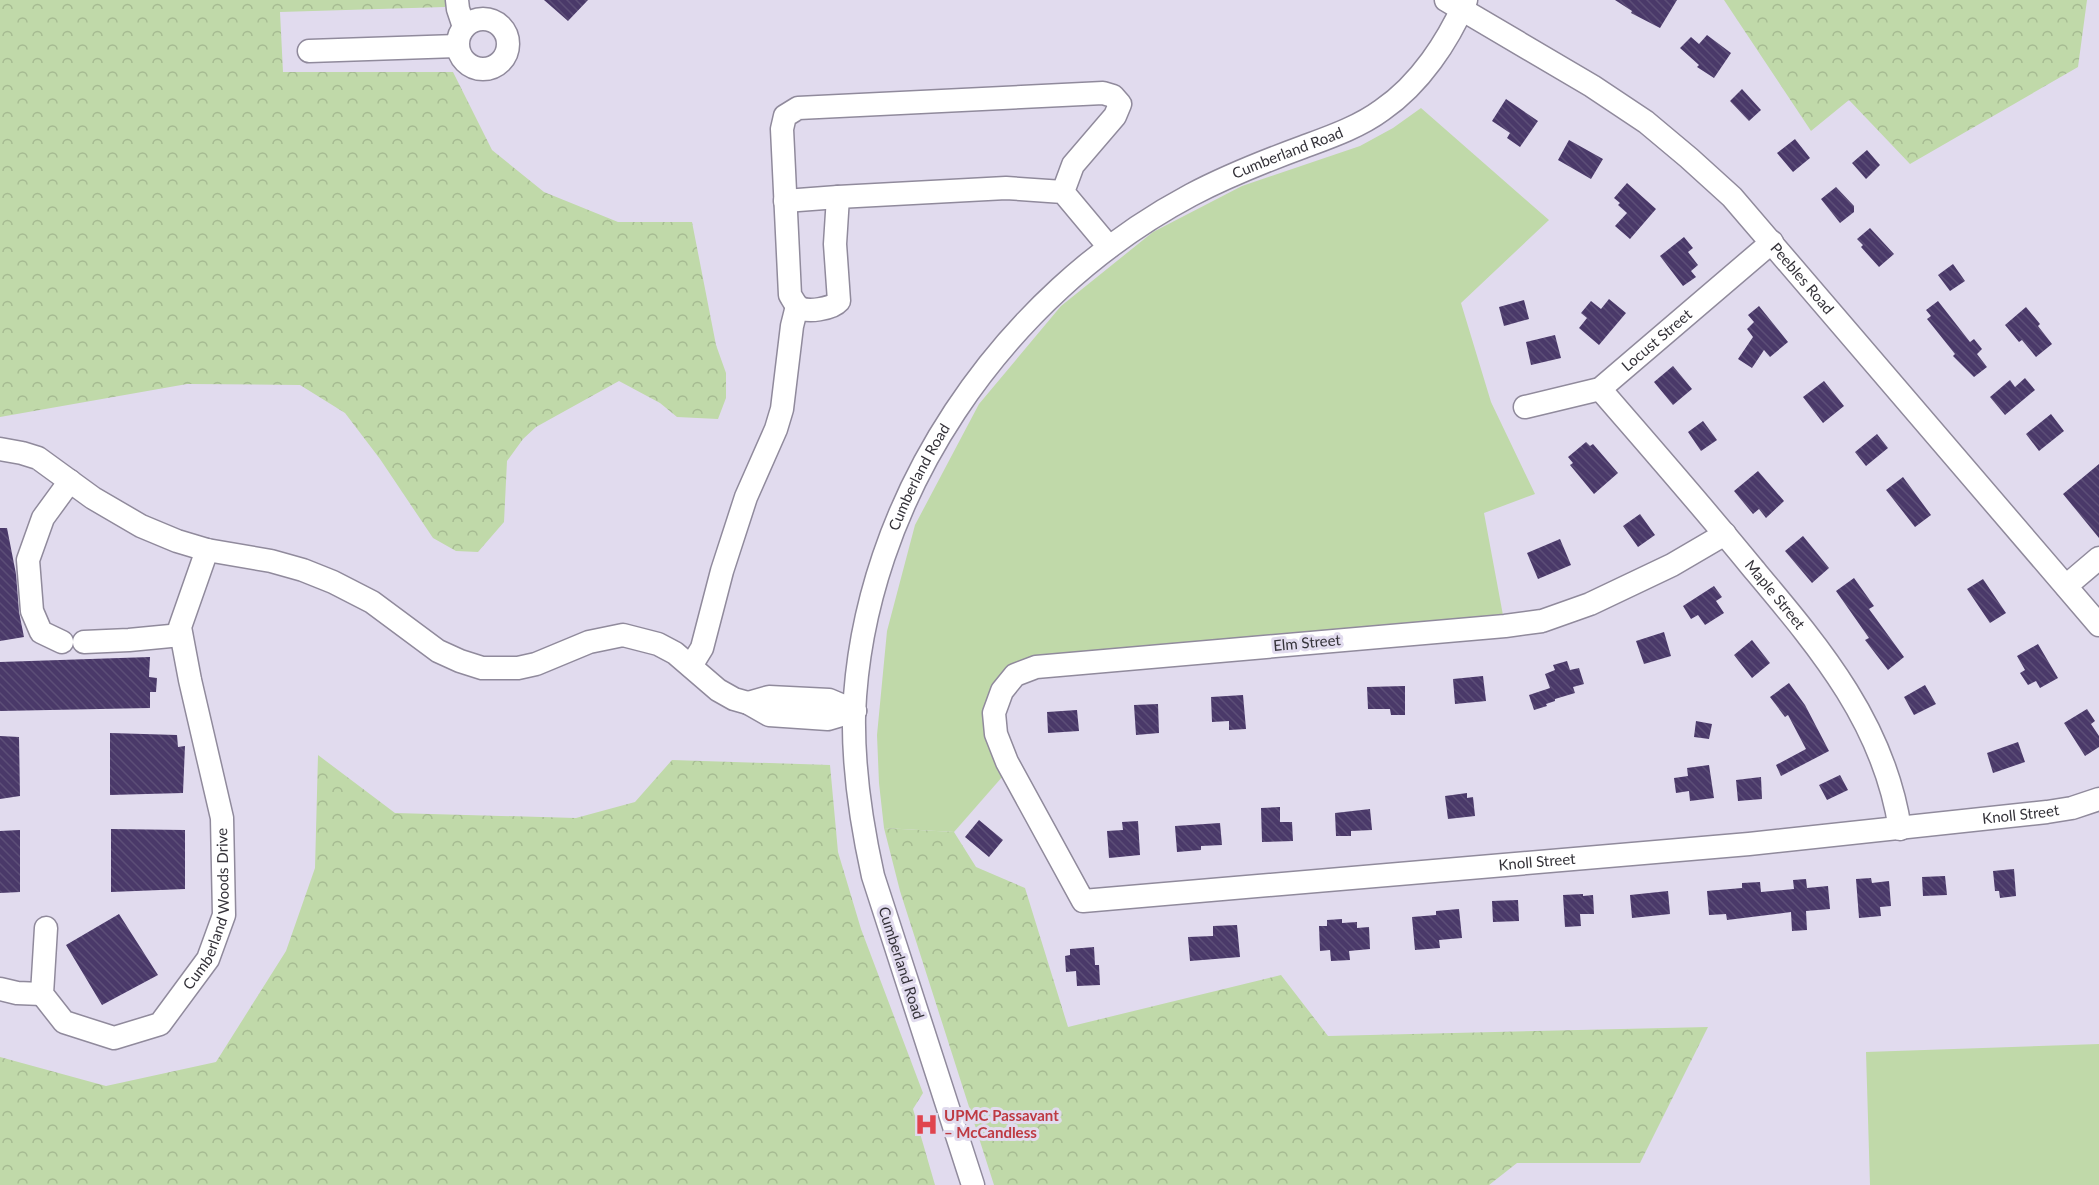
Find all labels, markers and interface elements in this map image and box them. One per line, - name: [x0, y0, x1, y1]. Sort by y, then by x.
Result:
- street label: Cumberland Road: [1229, 123, 1345, 182]
- street label: Peebles Road: [1767, 239, 1838, 317]
- street label: Locust Street: [1618, 304, 1695, 375]
- street label: Cumberland Road: [884, 420, 953, 533]
- street label: Maple Street: [1742, 556, 1810, 633]
- street label: Elm Street: [1272, 630, 1342, 654]
- street label: Knoll Street: [1981, 800, 2061, 827]
- street label: Cumberland Woods Drive: [178, 828, 232, 993]
- street label: Knoll Street: [1498, 849, 1577, 873]
- street label: Cumberland Road: [875, 904, 929, 1021]
- place label: UPMC Passavant – McCandless: [944, 1106, 1059, 1141]
- hospital icon: UPMC Passavant – McCandless: [913, 1112, 939, 1138]

